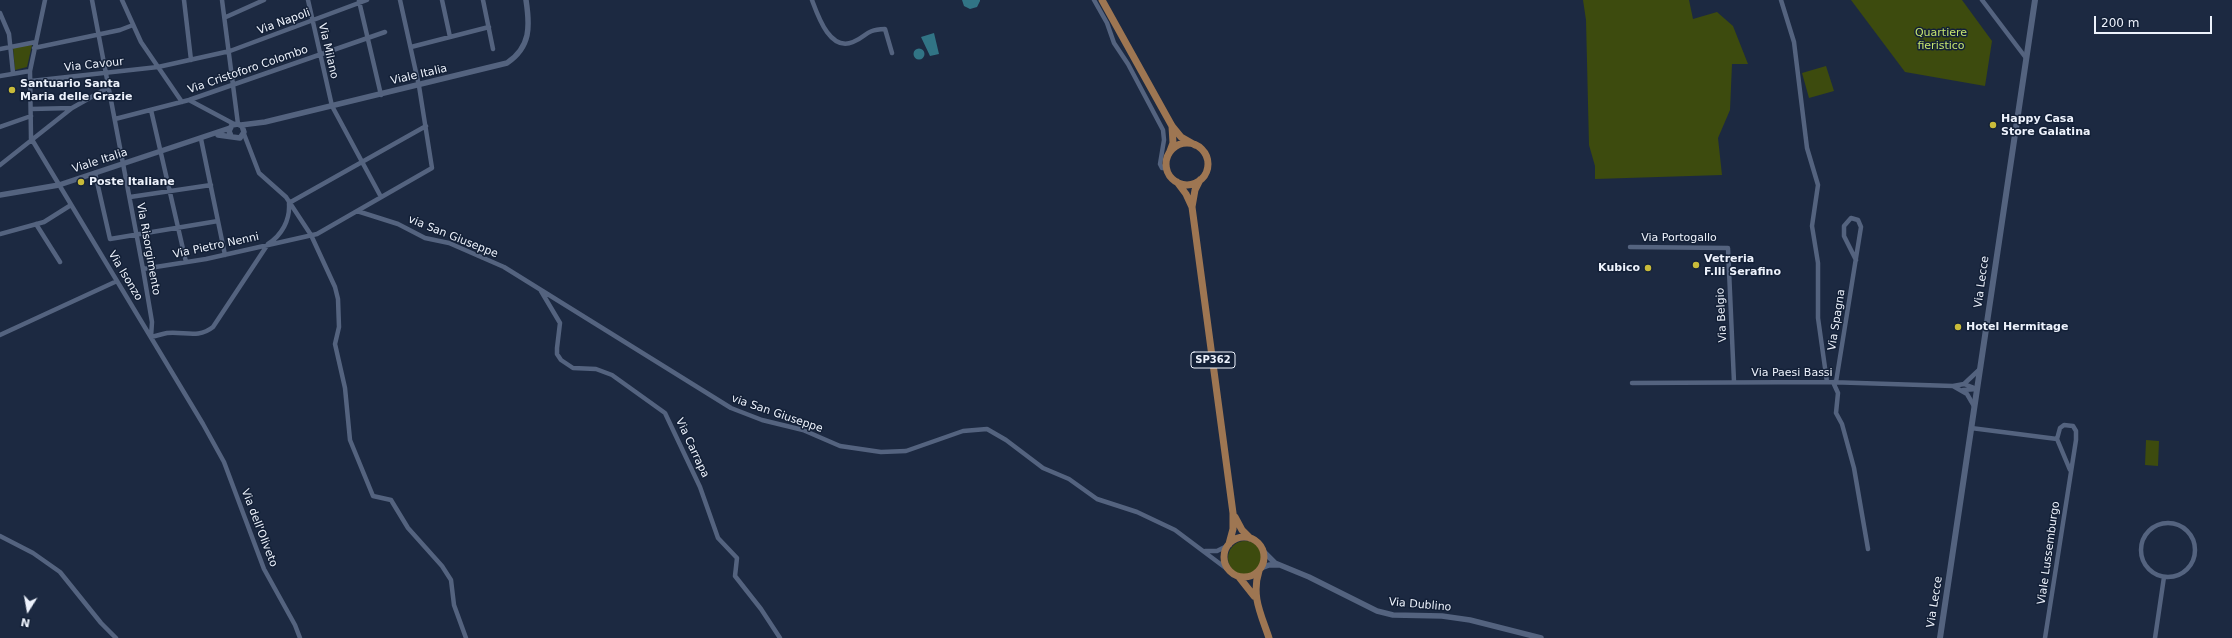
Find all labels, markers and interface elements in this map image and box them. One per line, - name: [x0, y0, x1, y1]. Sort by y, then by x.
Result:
- street label: Via Napoli: [256, 6, 312, 38]
- scale bar: [2096, 8, 2214, 34]
- text: 200 m: [2101, 16, 2139, 30]
- street label: Via Milano: [315, 22, 341, 80]
- park label: Quartiere fieristico: [1915, 26, 1967, 52]
- street label: Via Cristoforo Colombo: [186, 43, 310, 97]
- street label: Via Cavour: [64, 55, 124, 75]
- street label: Viale Italia: [389, 62, 449, 88]
- place label: Santuario Santa Maria delle Grazie: [20, 77, 132, 103]
- marker: Santuario Santa Maria delle Grazie: [7, 85, 17, 95]
- place label: Happy Casa Store Galatina: [2001, 112, 2090, 138]
- marker: Happy Casa Store Galatina: [1988, 120, 1998, 130]
- street label: Viale Italia: [71, 146, 129, 176]
- place label: Poste Italiane: [89, 175, 175, 189]
- marker: Poste Italiane: [76, 177, 86, 187]
- street label: Via Risorgimento: [133, 202, 163, 296]
- street label: via San Giuseppe: [406, 213, 500, 261]
- street label: Via Pietro Nenni: [172, 230, 260, 262]
- street label: Via Portogallo: [1641, 231, 1717, 245]
- street label: Via Isonzo: [105, 249, 145, 303]
- place label: Vetreria F.lli Serafino: [1704, 252, 1781, 278]
- street label: Via Lecce: [1972, 255, 1992, 309]
- marker: Vetreria F.lli Serafino: [1691, 260, 1701, 270]
- place label: Kubico: [1598, 261, 1640, 275]
- marker: Kubico: [1643, 263, 1653, 273]
- street label: Via Belgio: [1714, 287, 1730, 343]
- street label: Via Spagna: [1826, 288, 1848, 352]
- place label: Hotel Hermitage: [1966, 320, 2068, 334]
- marker: Hotel Hermitage: [1953, 322, 1963, 332]
- road number: SP362: [1191, 352, 1235, 368]
- street label: Via Paesi Bassi: [1751, 366, 1833, 380]
- street label: via San Giuseppe: [730, 392, 824, 436]
- street label: Via Carrapa: [672, 416, 712, 480]
- street label: Via dell'Oliveto: [238, 487, 280, 569]
- street label: Viale Lussemburgo: [2035, 500, 2063, 606]
- street label: Via Lecce: [1924, 575, 1946, 629]
- north arrow: [8, 590, 48, 630]
- street label: Via Dublino: [1388, 596, 1452, 614]
- text: N: [20, 615, 31, 630]

